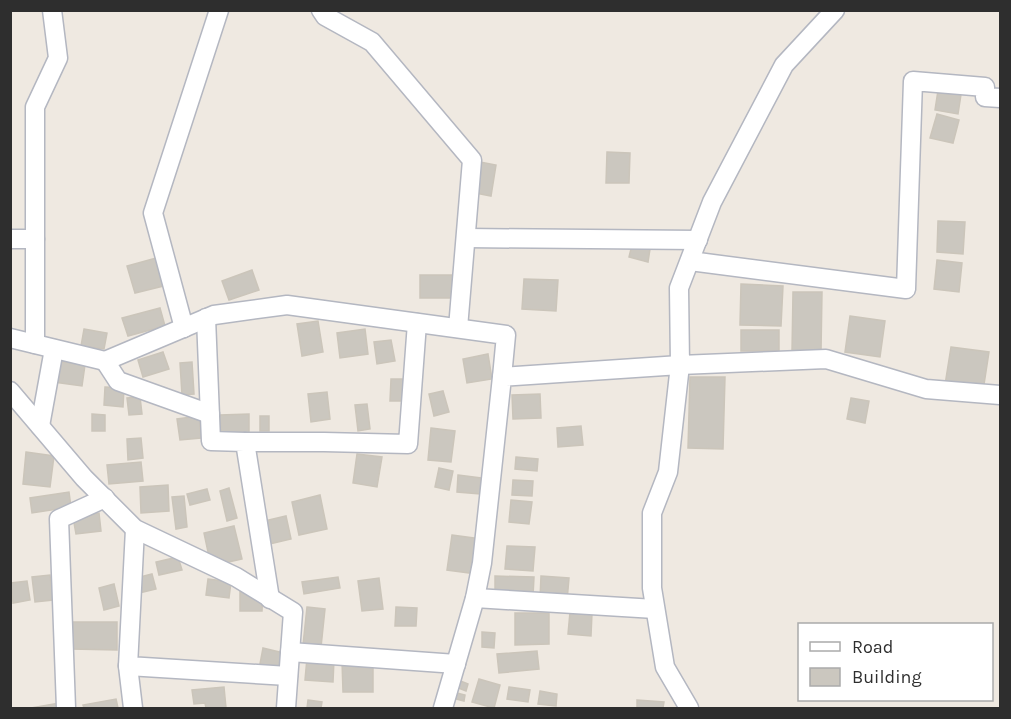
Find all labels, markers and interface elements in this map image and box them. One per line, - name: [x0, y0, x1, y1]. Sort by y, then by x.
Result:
- legend: [798, 623, 993, 701]
- text: Road: [852, 636, 893, 658]
- text: Building: [852, 666, 922, 688]

